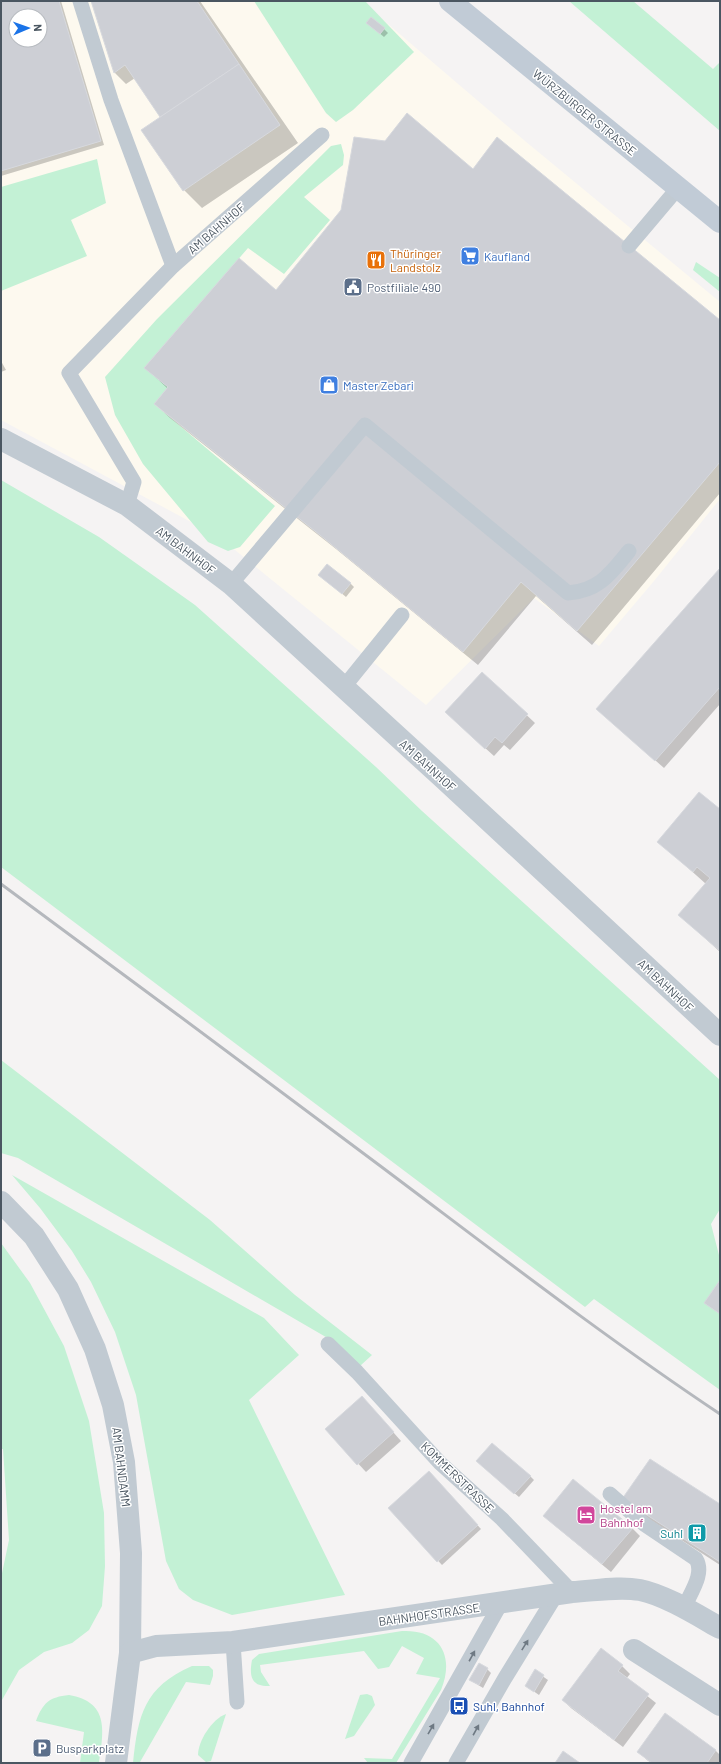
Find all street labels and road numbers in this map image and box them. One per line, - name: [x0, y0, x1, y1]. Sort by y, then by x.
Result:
- street label: WÜRZBURGER STRASSE: [531, 66, 639, 158]
- street label: AM BAHNHOF: [185, 199, 247, 257]
- street label: AM BAHNHOF: [153, 523, 219, 577]
- street label: AM BAHNHOF: [397, 736, 459, 794]
- street label: AM BAHNHOF: [635, 956, 697, 1014]
- street label: AM BAHNDAMM: [110, 1426, 134, 1508]
- street label: KOMMERSTRASSE: [419, 1439, 497, 1515]
- street label: BAHNHOFSTRASSE: [377, 1600, 481, 1628]

